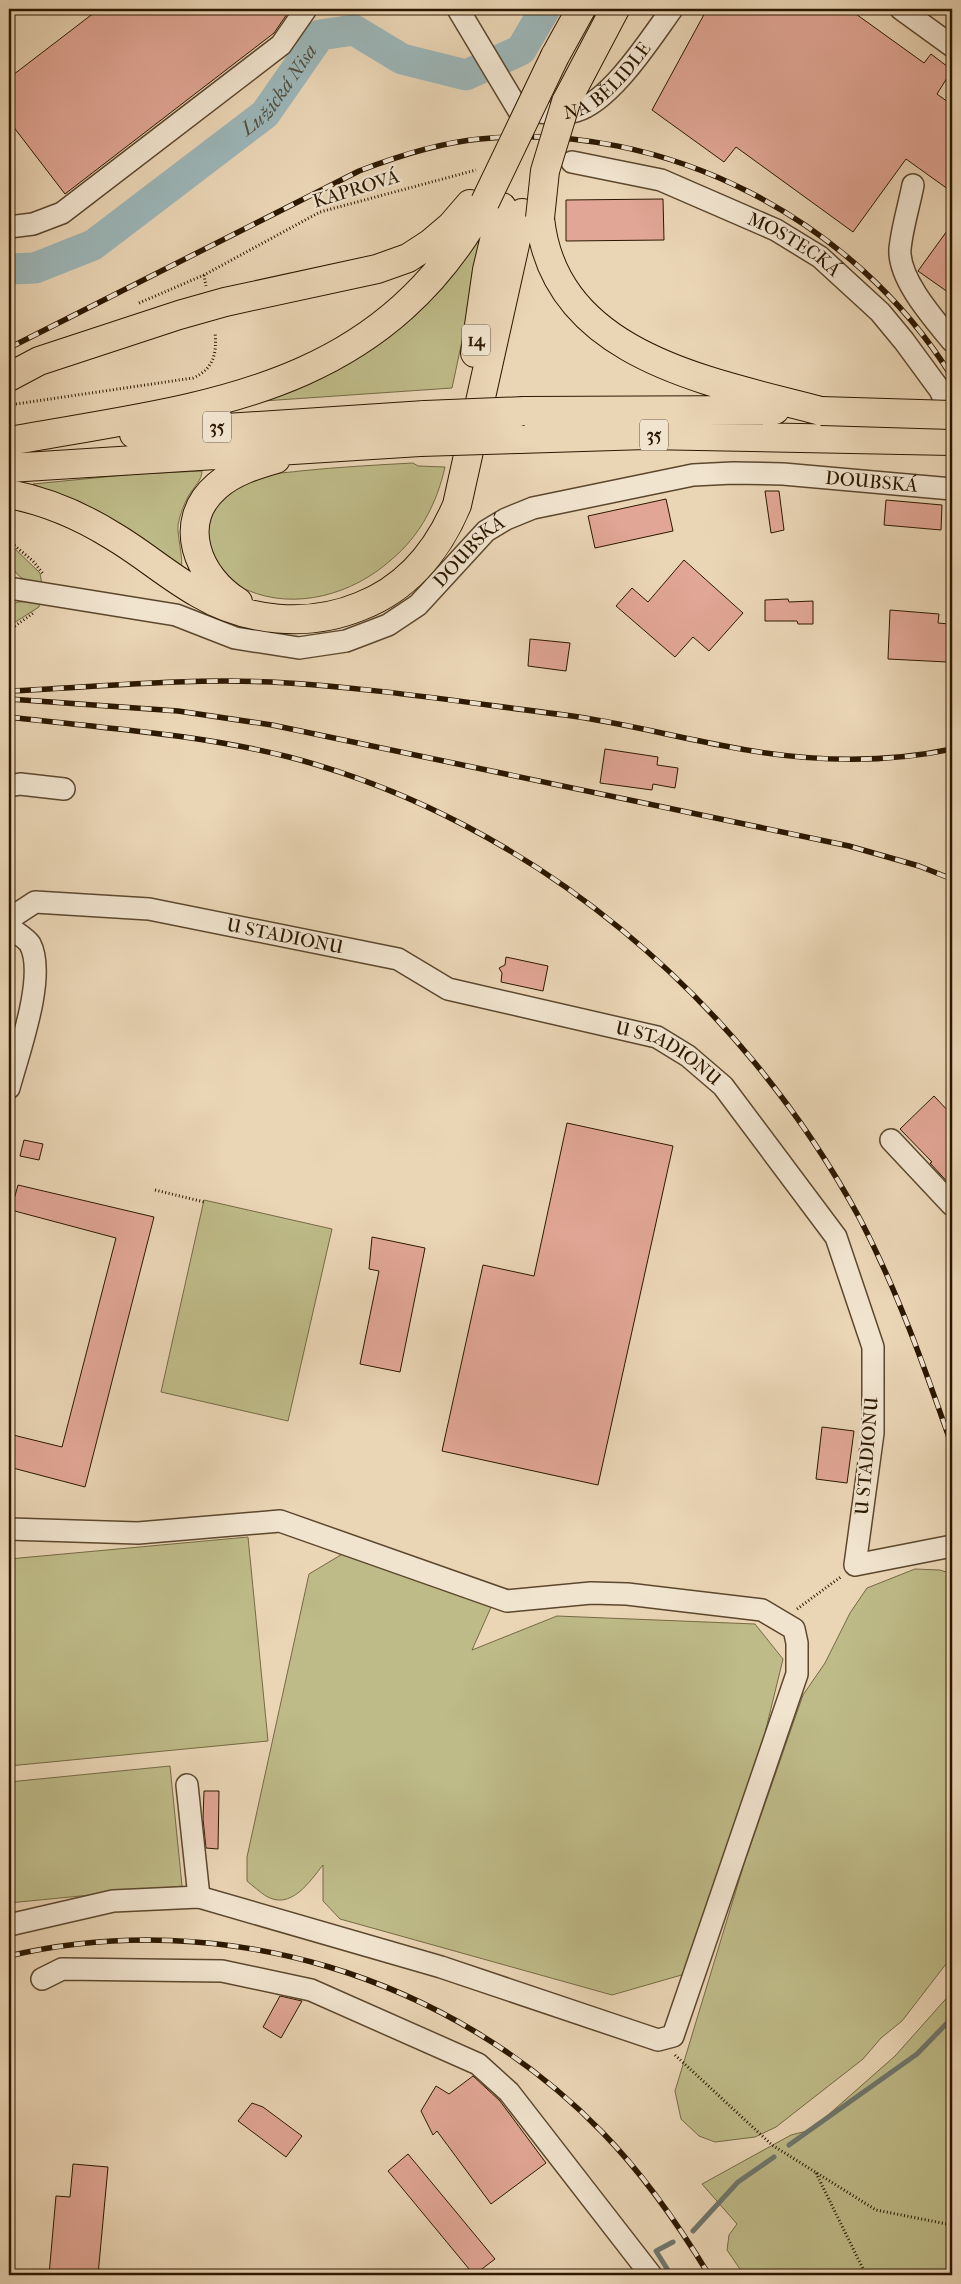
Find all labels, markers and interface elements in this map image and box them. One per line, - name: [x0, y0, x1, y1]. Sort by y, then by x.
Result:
- street label: NA BĚLIDLE: [562, 38, 656, 124]
- water label: Lužická Nisa: [235, 40, 321, 141]
- street label: KAPROVÁ: [310, 165, 402, 213]
- street label: MOSTECKÁ: [744, 208, 846, 282]
- road number: 14: [462, 324, 490, 356]
- road number: 35: [203, 412, 231, 442]
- road number: 35: [640, 420, 668, 450]
- street label: DOUBSKÁ: [824, 467, 919, 497]
- street label: DOUBSKÁ: [429, 511, 509, 592]
- street label: U STADIONU: [225, 914, 346, 959]
- street label: U STADIONU: [613, 1017, 726, 1091]
- street label: U STADIONU: [851, 1396, 883, 1516]

